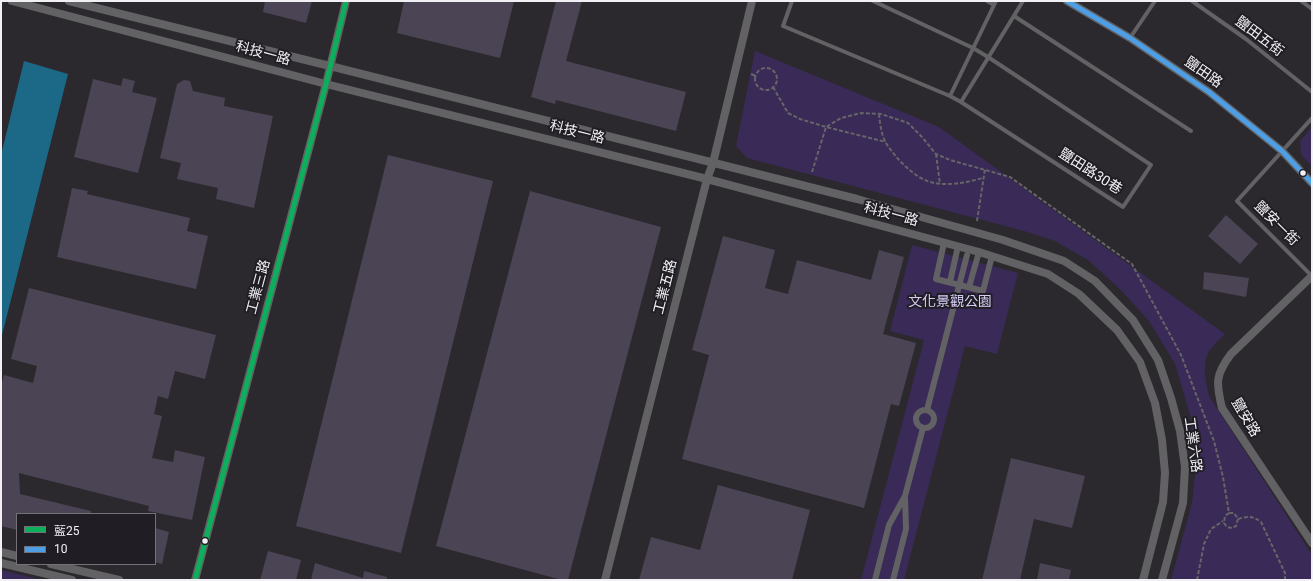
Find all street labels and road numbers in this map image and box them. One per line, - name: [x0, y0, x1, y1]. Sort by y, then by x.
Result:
- street label: 鹽田五街: [1232, 13, 1286, 61]
- street label: 科技一路: [234, 39, 292, 69]
- street label: 鹽田路: [1181, 54, 1225, 92]
- street label: 科技一路: [548, 118, 606, 148]
- street label: 鹽田路30巷: [1055, 145, 1125, 199]
- street label: 鹽安一街: [1250, 198, 1302, 250]
- street label: 科技一路: [862, 200, 920, 230]
- street label: 工業三路: [244, 258, 274, 316]
- street label: 工業五路: [651, 258, 681, 316]
- street label: 鹽安路: [1227, 396, 1263, 440]
- street label: 工業六路: [1180, 416, 1204, 474]

